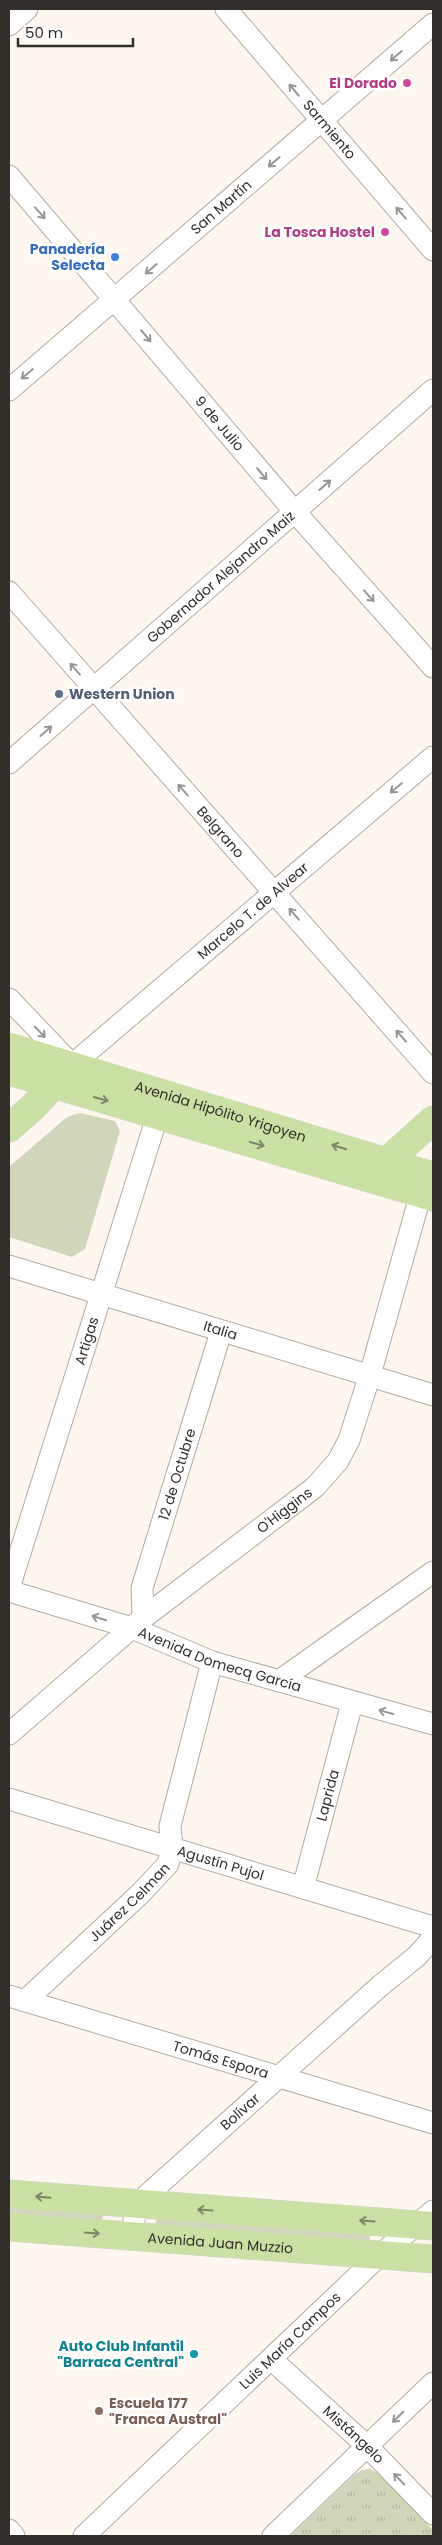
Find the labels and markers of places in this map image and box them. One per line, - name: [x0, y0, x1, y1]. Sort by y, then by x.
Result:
- place label: El Dorado: [329, 73, 397, 93]
- marker: El Dorado: [401, 77, 413, 89]
- place label: La Tosca Hostel: [264, 222, 375, 242]
- marker: La Tosca Hostel: [379, 226, 391, 238]
- place label: Panadería Selecta: [30, 239, 105, 275]
- marker: Panadería Selecta: [109, 251, 121, 263]
- place label: Western Union: [69, 684, 175, 704]
- marker: Western Union: [53, 688, 65, 700]
- place label: Auto Club Infantil "Barraca Central": [57, 2336, 184, 2372]
- marker: Auto Club Infantil "Barraca Central": [188, 2348, 200, 2360]
- place label: Escuela 177 "Franca Austral": [109, 2393, 227, 2429]
- marker: Escuela 177 "Franca Austral": [93, 2405, 105, 2417]

